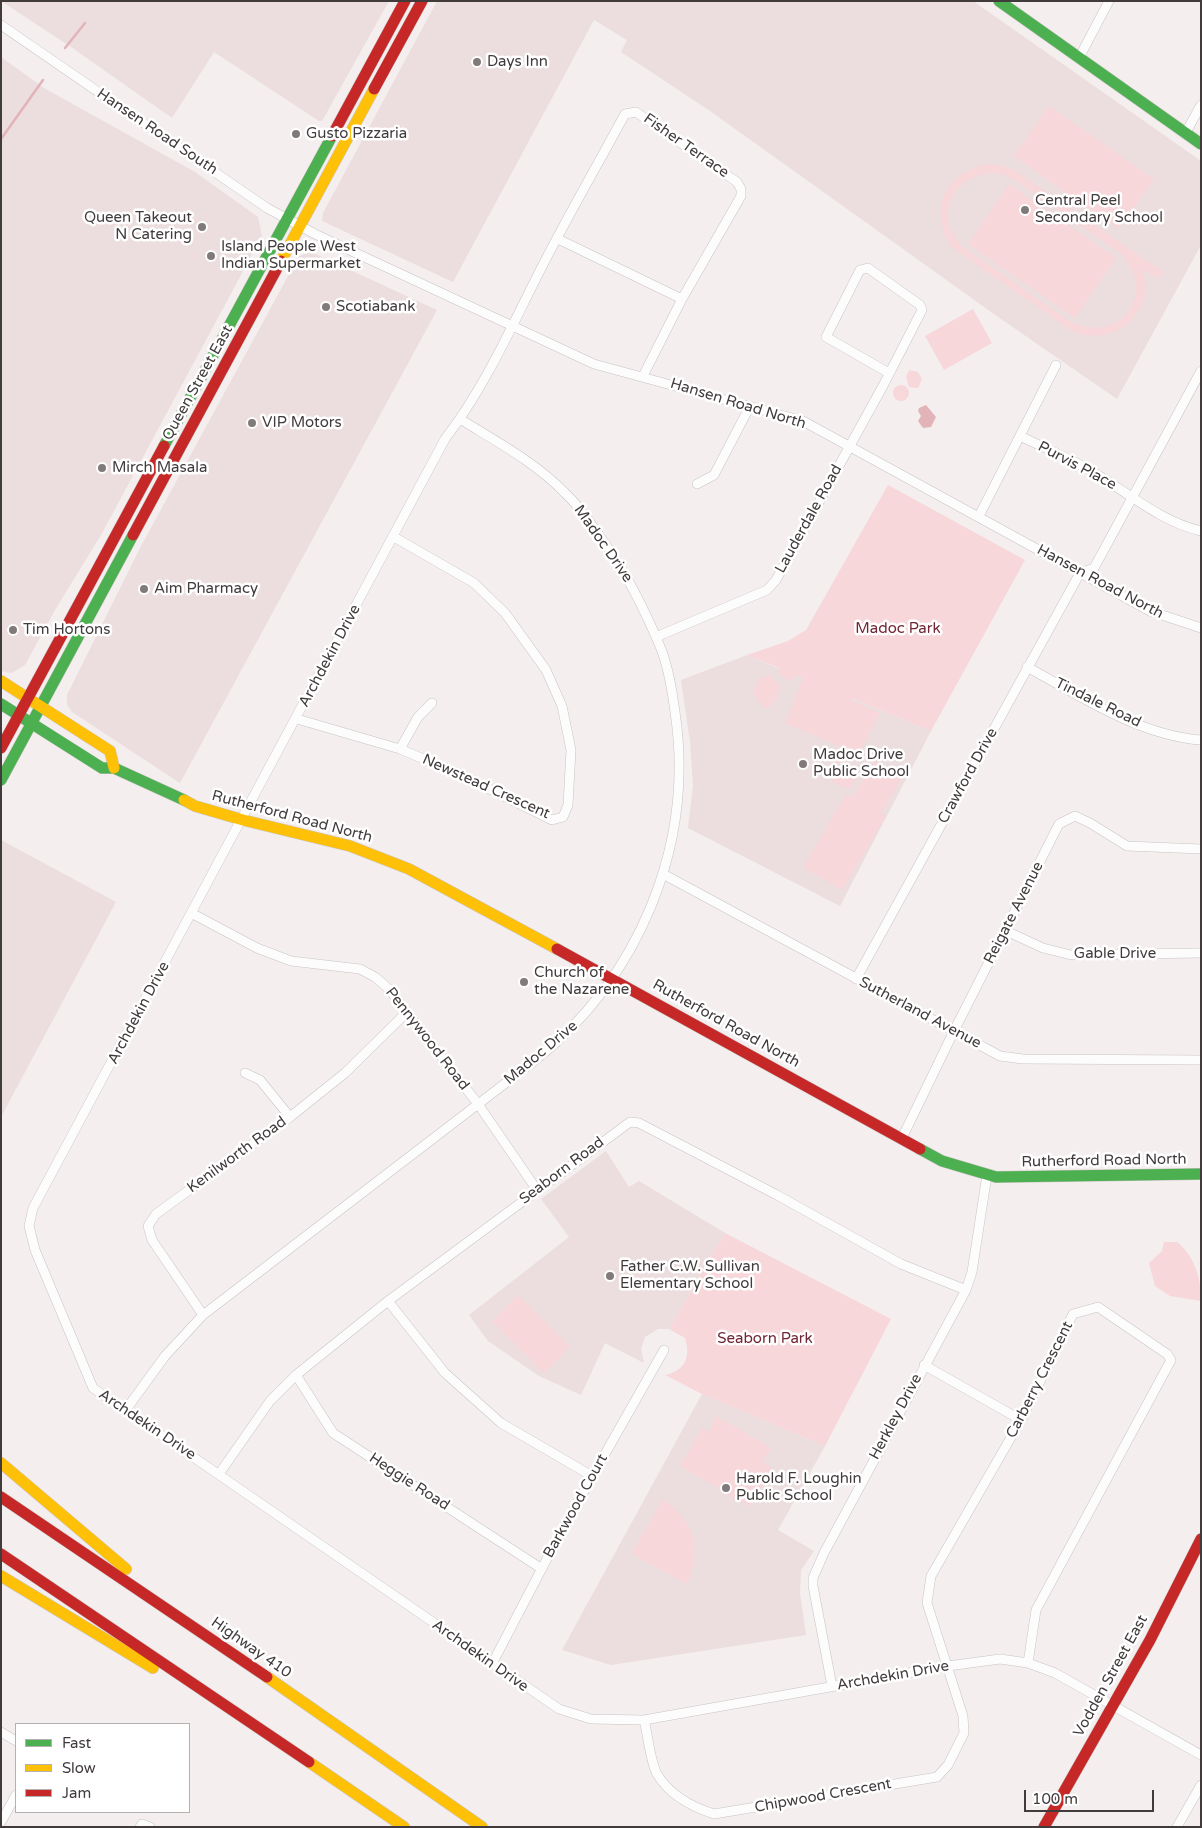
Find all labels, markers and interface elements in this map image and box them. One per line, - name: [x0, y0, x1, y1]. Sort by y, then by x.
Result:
- place label: Days Inn: [487, 53, 548, 71]
- marker: Days Inn: [471, 56, 483, 68]
- street label: Hansen Road South: [93, 85, 221, 179]
- street label: Fisher Terrace: [640, 110, 732, 182]
- place label: Gusto Pizzaria: [306, 125, 407, 143]
- marker: Gusto Pizzaria: [290, 128, 302, 140]
- place label: Central Peel Secondary School: [1035, 192, 1163, 227]
- marker: Central Peel Secondary School: [1019, 204, 1031, 216]
- place label: Queen Takeout N Catering: [84, 209, 192, 244]
- marker: Queen Takeout N Catering: [196, 221, 208, 233]
- place label: Island People West Indian Supermarket: [221, 238, 361, 273]
- marker: Island People West Indian Supermarket: [205, 250, 217, 262]
- place label: Scotiabank: [336, 298, 415, 316]
- marker: Scotiabank: [320, 301, 332, 313]
- street label: Queen Street East: [159, 322, 237, 444]
- street label: Hansen Road North: [668, 375, 808, 433]
- place label: VIP Motors: [262, 414, 342, 432]
- marker: VIP Motors: [246, 417, 258, 429]
- street label: Purvis Place: [1035, 438, 1119, 494]
- place label: Mirch Masala: [112, 459, 207, 477]
- marker: Mirch Masala: [96, 462, 108, 474]
- street label: Lauderdale Road: [772, 462, 846, 576]
- street label: Madoc Drive: [570, 502, 636, 586]
- street label: Hansen Road North: [1034, 541, 1166, 623]
- place label: Aim Pharmacy: [154, 580, 258, 598]
- marker: Aim Pharmacy: [138, 583, 150, 595]
- street label: Archdekin Drive: [295, 602, 365, 710]
- park label: Madoc Park: [855, 620, 941, 638]
- place label: Tim Hortons: [23, 621, 110, 639]
- marker: Tim Hortons: [7, 624, 19, 636]
- street label: Tindale Road: [1052, 674, 1144, 732]
- street label: Crawford Drive: [934, 725, 1002, 827]
- place label: Madoc Drive Public School: [813, 746, 909, 781]
- street label: Newstead Crescent: [419, 751, 553, 823]
- marker: Madoc Drive Public School: [797, 758, 809, 770]
- street label: Rutherford Road North: [210, 787, 374, 847]
- street label: Reigate Avenue: [980, 859, 1048, 967]
- street label: Gable Drive: [1074, 945, 1156, 963]
- street label: Archdekin Drive: [104, 959, 174, 1067]
- place label: Church of the Nazarene: [534, 964, 629, 999]
- street label: Sutherland Avenue: [856, 973, 984, 1053]
- marker: Church of the Nazarene: [518, 976, 530, 988]
- street label: Rutherford Road North: [649, 976, 803, 1072]
- street label: Pennywood Road: [381, 984, 473, 1094]
- street label: Madoc Drive: [501, 1017, 581, 1089]
- street label: Kenilworth Road: [184, 1113, 290, 1197]
- street label: Seaborn Road: [516, 1133, 608, 1209]
- street label: Rutherford Road North: [1021, 1151, 1187, 1171]
- place label: Father C.W. Sullivan Elementary School: [620, 1258, 760, 1293]
- marker: Father C.W. Sullivan Elementary School: [604, 1270, 616, 1282]
- street label: Carberry Crescent: [1003, 1319, 1077, 1441]
- park label: Seaborn Park: [717, 1330, 813, 1348]
- street label: Herkley Drive: [866, 1371, 926, 1463]
- street label: Archdekin Drive: [95, 1386, 199, 1464]
- street label: Heggie Road: [365, 1449, 453, 1515]
- street label: Barkwood Court: [540, 1451, 612, 1561]
- place label: Harold F. Loughin Public School: [736, 1470, 862, 1505]
- marker: Harold F. Loughin Public School: [720, 1482, 732, 1494]
- street label: Vodden Street East: [1070, 1612, 1152, 1740]
- street label: Highway 410: [207, 1614, 295, 1682]
- street label: Archdekin Drive: [428, 1616, 532, 1696]
- street label: Archdekin Drive: [836, 1657, 950, 1695]
- legend: [15, 1723, 190, 1813]
- text: Fast: [62, 1734, 91, 1752]
- text: Slow: [62, 1759, 96, 1777]
- street label: Chipwood Crescent: [753, 1775, 893, 1817]
- scale bar: [1027, 1780, 1157, 1812]
- text: Jam: [62, 1784, 91, 1802]
- text: 100 m: [1032, 1790, 1078, 1808]

